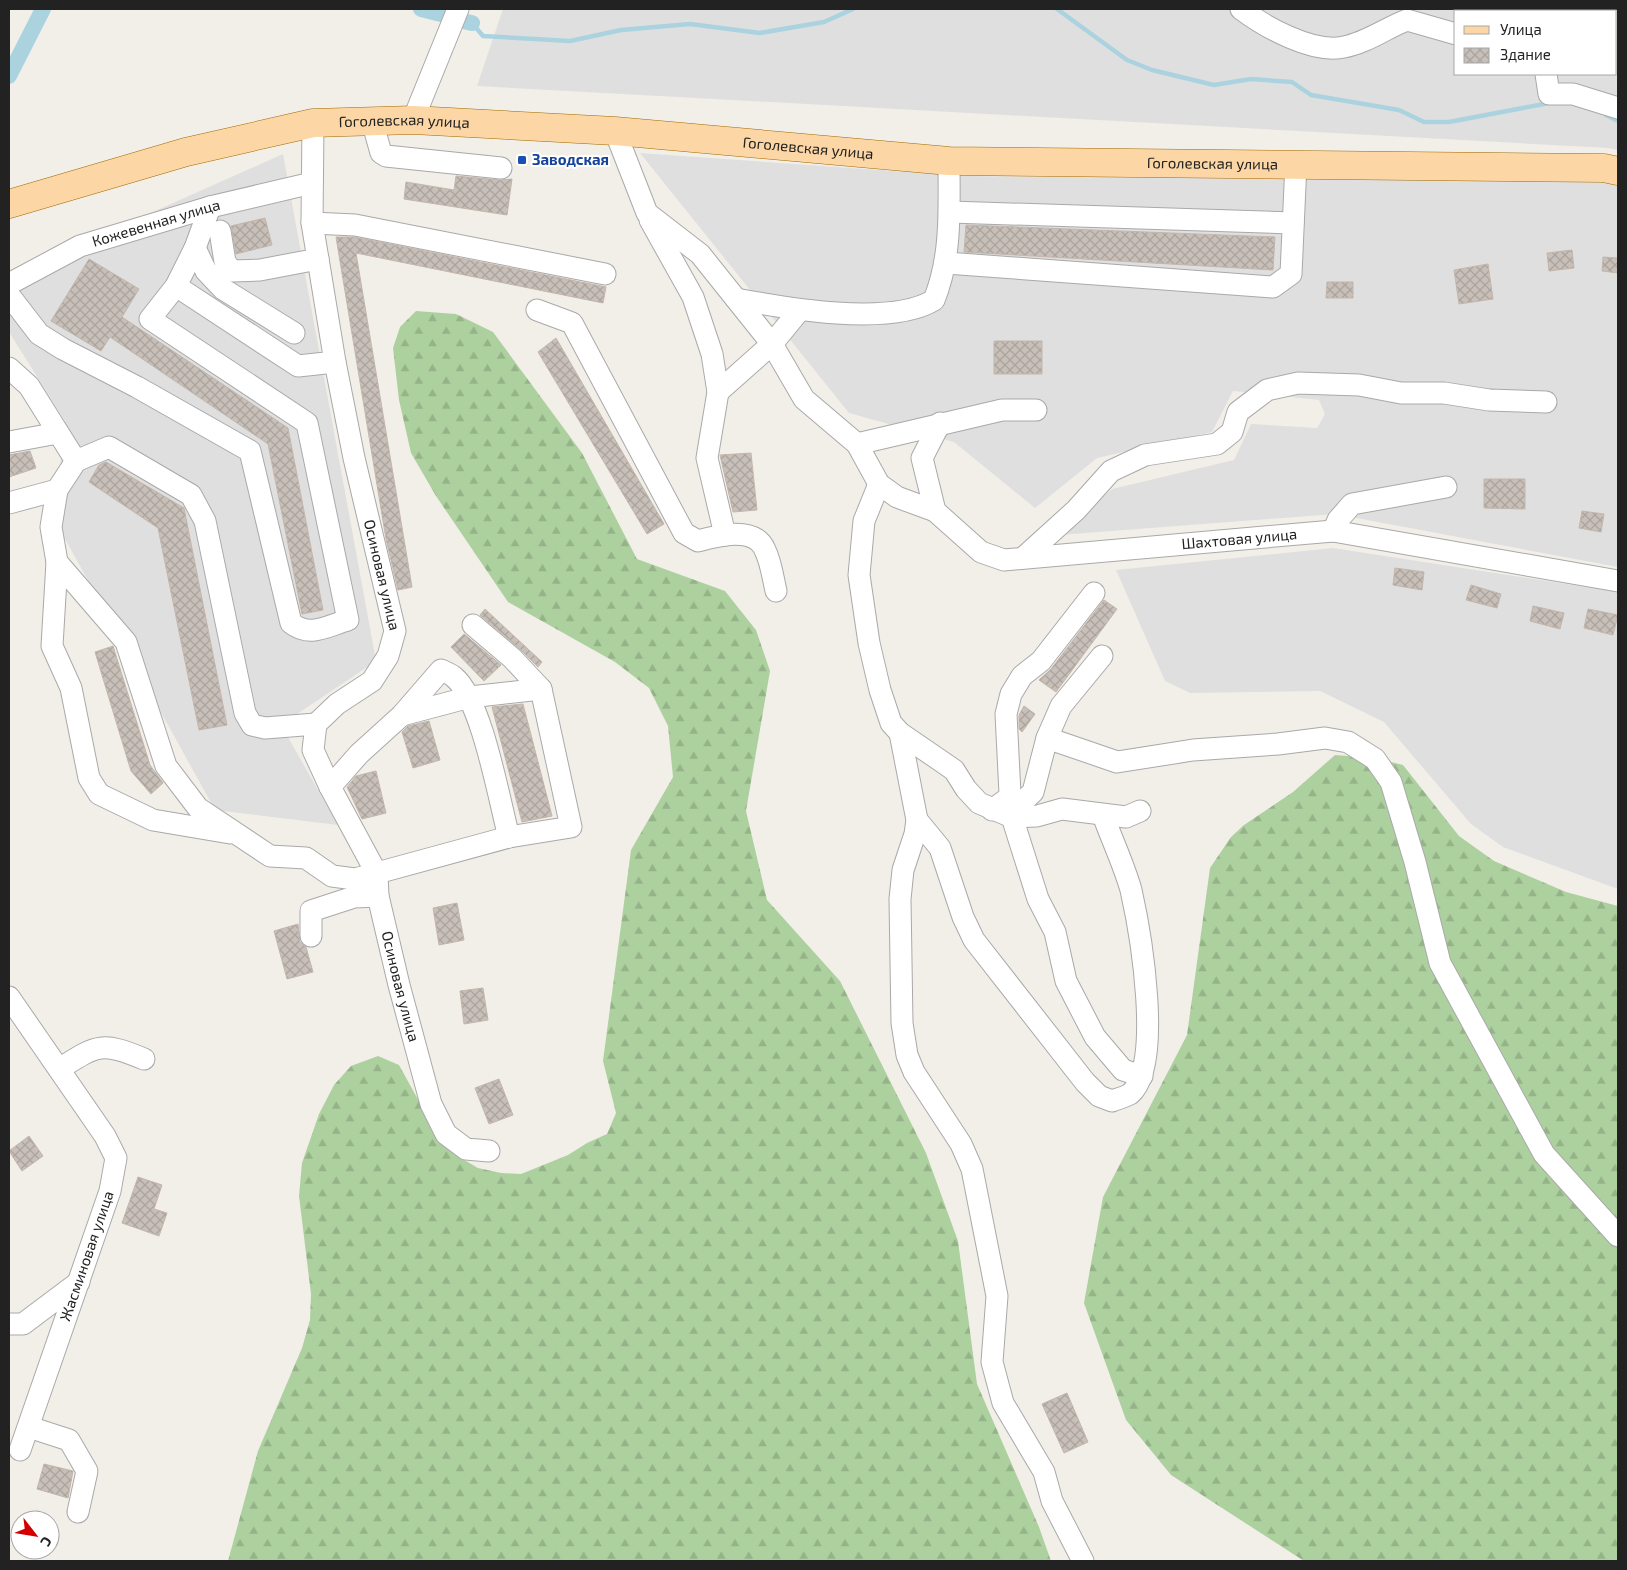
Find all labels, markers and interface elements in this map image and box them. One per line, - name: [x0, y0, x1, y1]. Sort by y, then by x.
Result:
- legend: [1454, 10, 1617, 75]
- text: Улица: [1500, 20, 1542, 38]
- text: Здание: [1500, 45, 1551, 63]
- street label: Гоголевская улица: [338, 110, 470, 131]
- street label: Гоголевская улица: [742, 133, 874, 162]
- place label: Заводская: [532, 150, 609, 168]
- street label: Гоголевская улица: [1147, 153, 1278, 173]
- marker: Заводская: [516, 154, 528, 166]
- street label: Кожевенная улица: [90, 195, 222, 250]
- street label: Осиновая улица: [361, 517, 405, 632]
- street label: Шахтовая улица: [1181, 524, 1298, 552]
- street label: Осиновая улица: [379, 929, 424, 1044]
- street label: Жасминовая улица: [55, 1188, 118, 1323]
- north arrow: [10, 1510, 60, 1560]
- text: С: [37, 1534, 56, 1550]

